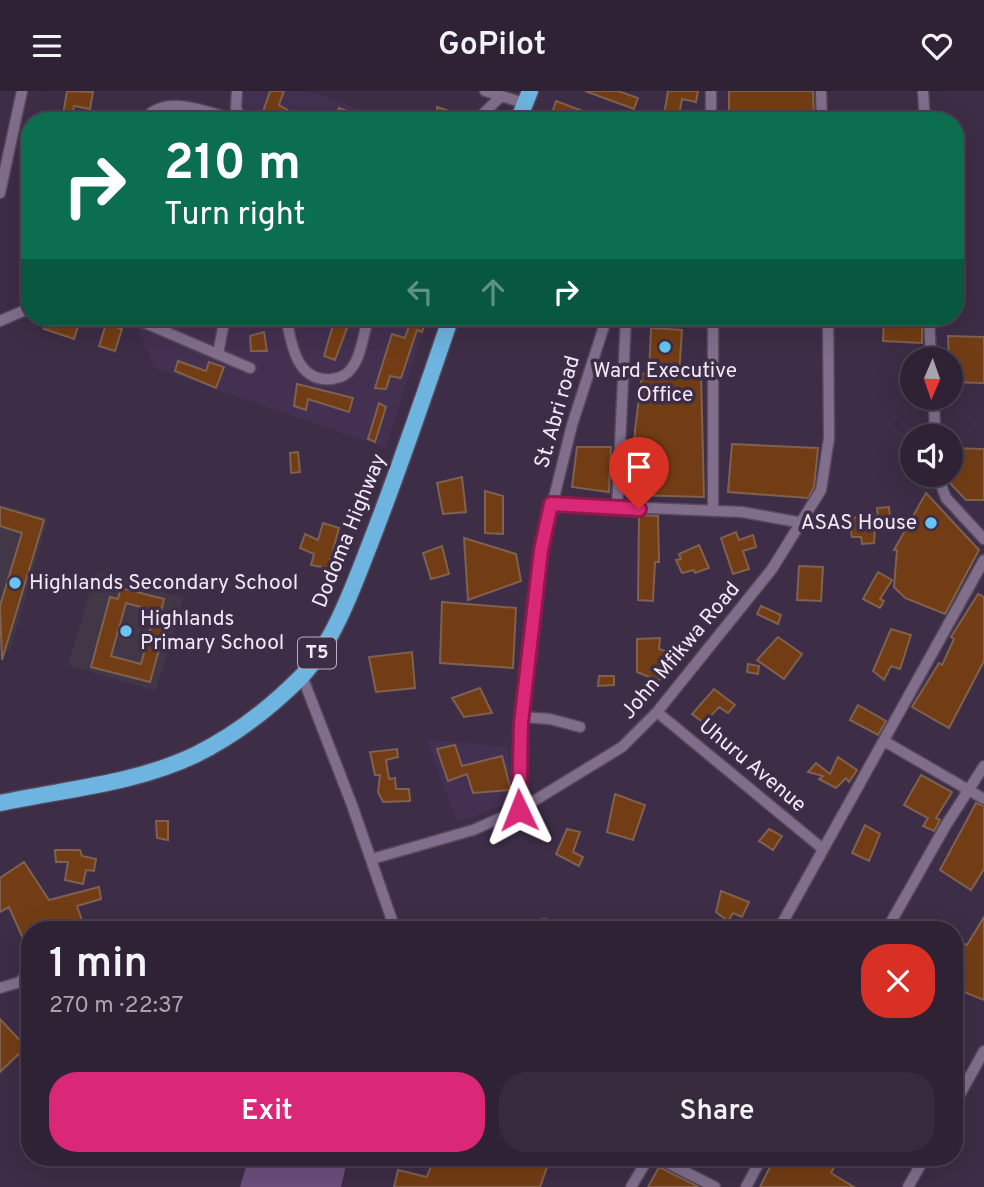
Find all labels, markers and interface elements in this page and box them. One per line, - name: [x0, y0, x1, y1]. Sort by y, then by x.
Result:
- text: GoPilot: [438, 26, 546, 66]
- icon: menu: [28, 27, 66, 65]
- icon: heart: [918, 27, 956, 65]
- text: 210 m: [164, 135, 301, 197]
- icon: right: [49, 140, 140, 231]
- text: Turn right: [164, 196, 306, 236]
- icon: left: [401, 273, 439, 311]
- icon: ahead: [474, 273, 512, 311]
- icon: right: [547, 273, 585, 311]
- marker: Ward Executive Office: [657, 339, 673, 355]
- north arrow: [900, 347, 962, 409]
- map controls: [900, 347, 963, 487]
- street label: St. Abri road: [529, 353, 587, 471]
- place label: Ward Executive Office: [593, 358, 737, 409]
- button: sound: [900, 424, 963, 487]
- pin: [609, 437, 669, 509]
- icon: arrive: [620, 448, 658, 486]
- street label: Dodoma Highway: [307, 450, 393, 612]
- place label: ASAS House: [801, 510, 917, 537]
- marker: ASAS House: [923, 515, 939, 531]
- place label: Highlands Secondary School: [29, 570, 298, 597]
- marker: Highlands Secondary School: [7, 575, 23, 591]
- street label: John Mfikwa Road: [616, 577, 746, 725]
- place label: Highlands Primary School: [140, 606, 284, 657]
- marker: Highlands Primary School: [118, 623, 134, 639]
- road number: T5: [298, 638, 336, 669]
- street label: Uhuru Avenue: [693, 713, 811, 819]
- position arrow: [482, 773, 556, 847]
- text: 1 min: [49, 939, 148, 992]
- button: close: [861, 944, 935, 1018]
- text: 270 m · 22:37: [49, 992, 184, 1021]
- button: Exit: [49, 1072, 485, 1152]
- button: Share: [499, 1072, 935, 1152]

